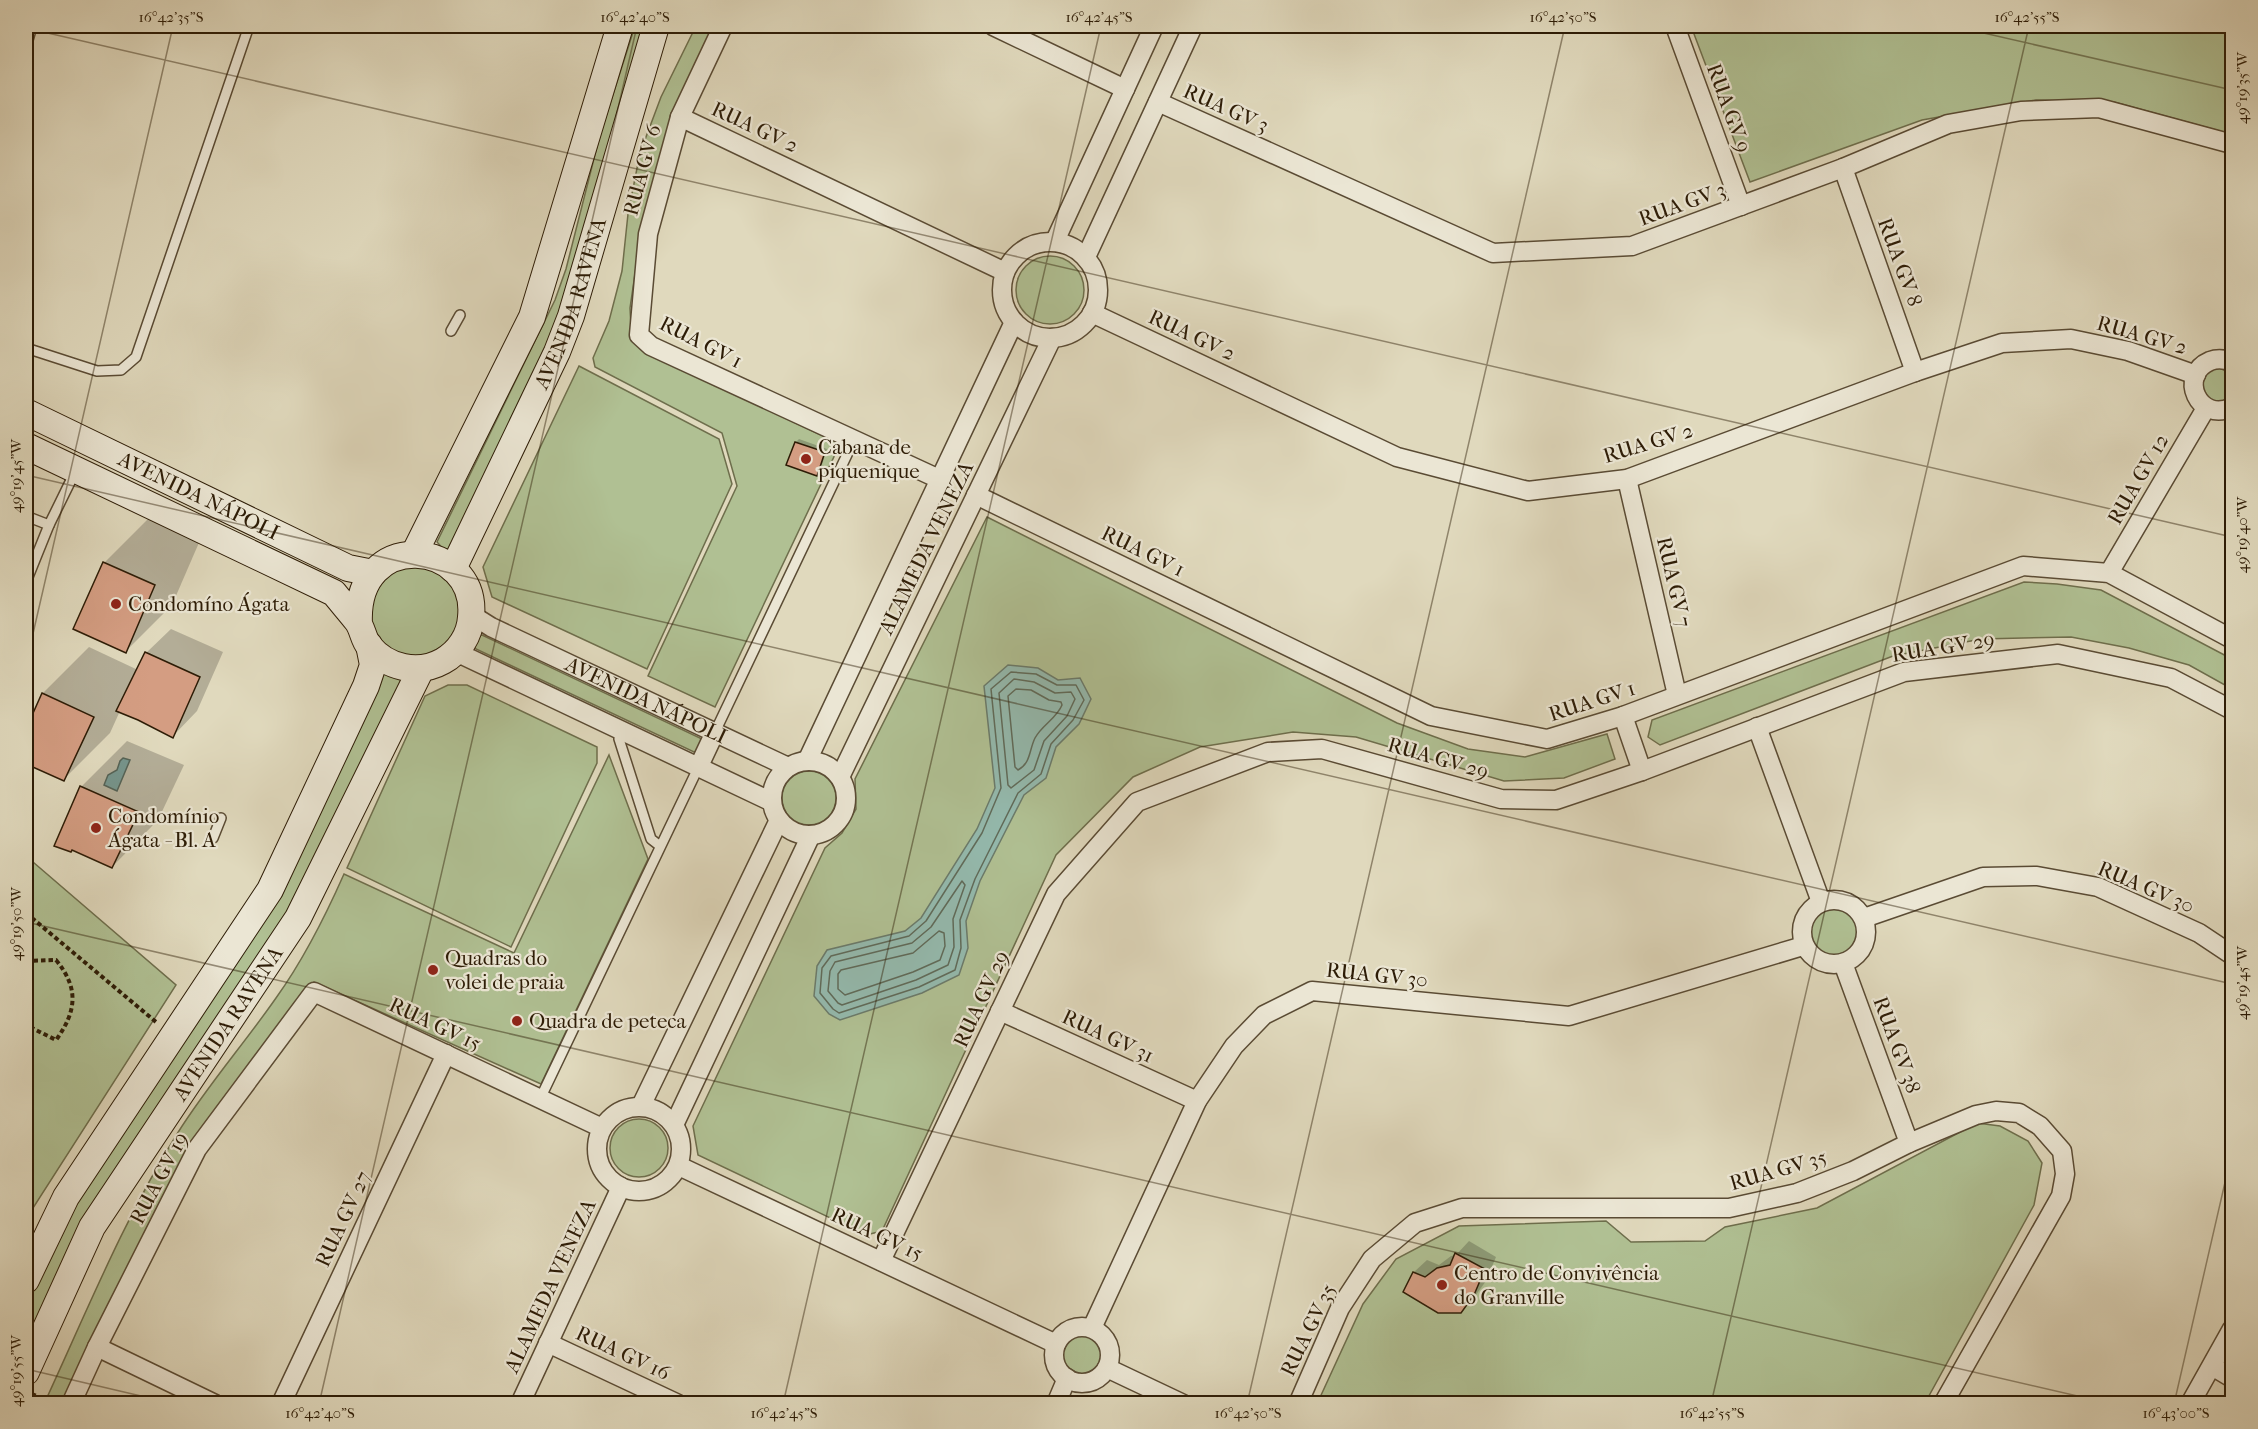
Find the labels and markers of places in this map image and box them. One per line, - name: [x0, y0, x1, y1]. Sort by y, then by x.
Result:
- place label: Cabana de piquenique: [817, 435, 920, 483]
- marker: Cabana de piquenique: [799, 452, 813, 466]
- place label: Condomíno Ágata: [128, 592, 290, 616]
- marker: Condomíno Ágata: [109, 597, 123, 611]
- place label: Condomínio Ágata - Bl. A: [107, 804, 219, 852]
- marker: Condomínio Ágata - Bl. A: [89, 821, 103, 835]
- place label: Quadras do volei de praia: [445, 946, 565, 994]
- marker: Quadras do volei de praia: [426, 963, 440, 977]
- place label: Quadra de peteca: [529, 1009, 687, 1033]
- marker: Quadra de peteca: [510, 1014, 524, 1028]
- place label: Centro de Convivência do Granville: [1454, 1261, 1659, 1309]
- marker: Centro de Convivência do Granville: [1435, 1278, 1449, 1292]

